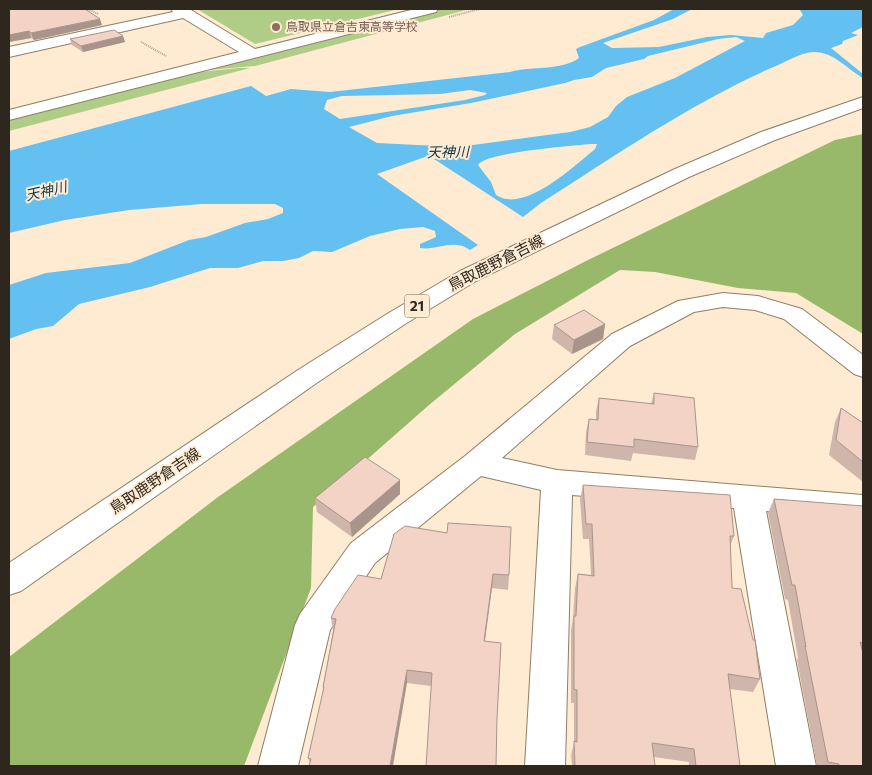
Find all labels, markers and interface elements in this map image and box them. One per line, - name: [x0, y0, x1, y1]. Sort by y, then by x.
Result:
- place label: 鳥取県立倉吉東高等学校: [286, 19, 418, 33]
- marker: 鳥取県立倉吉東高等学校: [270, 21, 282, 33]
- water label: 天神川: [427, 143, 471, 160]
- water label: 天神川: [24, 177, 70, 204]
- street label: 鳥取鹿野倉吉線: [445, 230, 546, 294]
- road number: 21: [404, 294, 430, 318]
- street label: 鳥取鹿野倉吉線: [106, 443, 203, 517]

